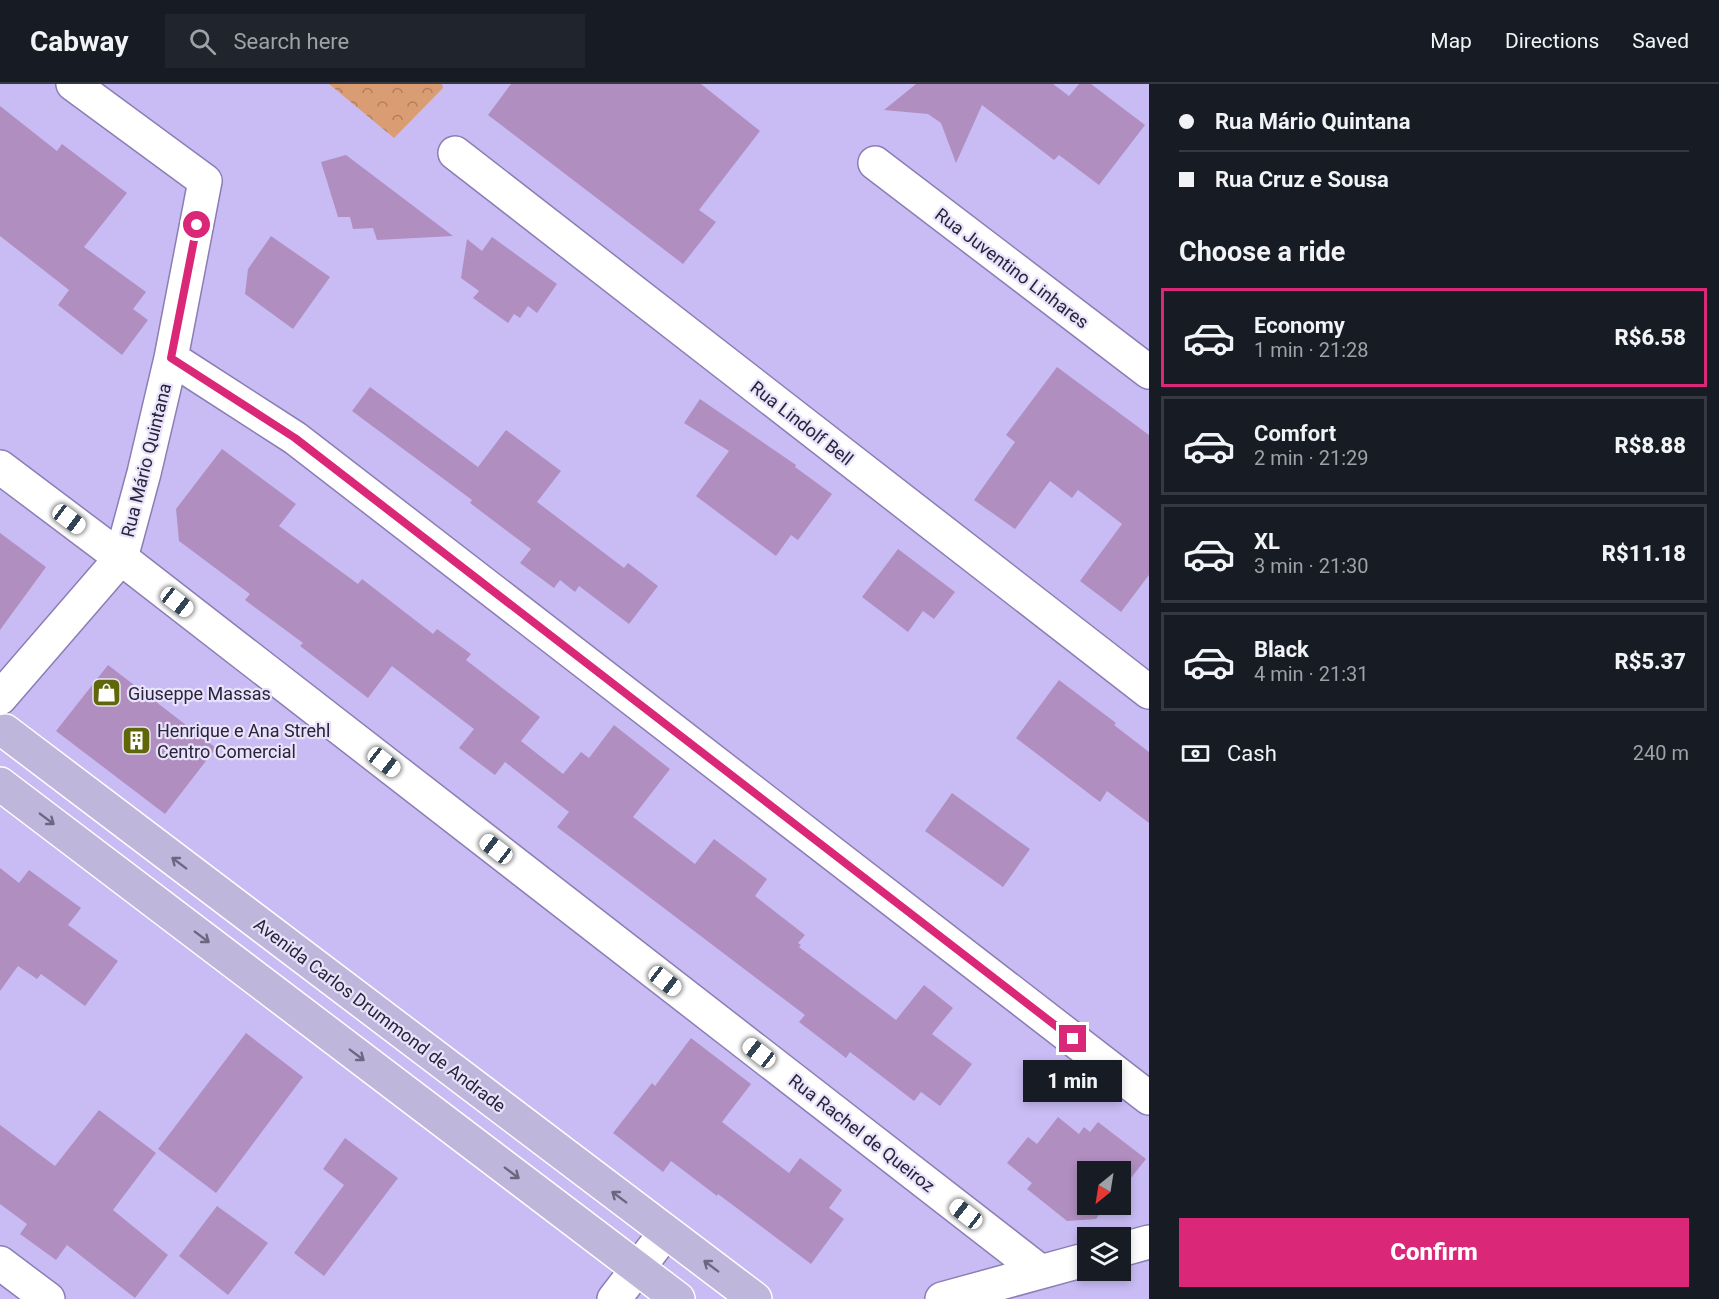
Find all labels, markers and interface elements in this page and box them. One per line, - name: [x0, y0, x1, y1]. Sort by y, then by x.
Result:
- search box: [165, 14, 585, 68]
- text: Cabway: [30, 25, 129, 58]
- icon: search: [186, 25, 219, 58]
- text: Search here: [234, 29, 349, 54]
- text: Map: [1430, 29, 1472, 53]
- text: Directions: [1505, 29, 1599, 53]
- text: Saved: [1632, 29, 1689, 53]
- text: Rua Mário Quintana: [1215, 109, 1410, 134]
- text: Rua Cruz e Sousa: [1215, 167, 1389, 192]
- street label: Rua Juventino Linhares: [931, 203, 1093, 333]
- route start: [183, 211, 210, 238]
- text: Choose a ride: [1179, 236, 1345, 268]
- icon: car: [1182, 311, 1236, 365]
- text: Economy: [1254, 313, 1345, 338]
- text: R$6.58: [1615, 325, 1686, 350]
- text: 1 min · 21:28: [1254, 338, 1369, 362]
- street label: Rua Lindolf Bell: [747, 376, 857, 470]
- street label: Rua Mário Quintana: [117, 381, 175, 539]
- icon: car: [1182, 419, 1236, 473]
- text: Comfort: [1254, 421, 1336, 446]
- text: R$8.88: [1615, 433, 1686, 458]
- text: 2 min · 21:29: [1254, 446, 1369, 470]
- car: [49, 501, 89, 537]
- icon: car: [1182, 527, 1236, 581]
- text: XL: [1254, 529, 1280, 554]
- text: R$11.18: [1602, 541, 1686, 566]
- text: 3 min · 21:30: [1254, 554, 1369, 578]
- car: [157, 584, 197, 620]
- icon: car: [1182, 635, 1236, 689]
- text: Black: [1254, 637, 1309, 662]
- text: R$5.37: [1615, 649, 1686, 674]
- text: 4 min · 21:31: [1254, 662, 1369, 686]
- shop icon: Giuseppe Massas: [91, 677, 123, 709]
- place label: Giuseppe Massas: [128, 683, 271, 704]
- place label: Henrique e Ana Strehl Centro Comercial: [157, 720, 330, 762]
- building icon: Henrique e Ana Strehl Centro Comercial: [120, 724, 152, 756]
- icon: cash: [1179, 737, 1212, 770]
- text: Cash: [1227, 741, 1277, 766]
- text: 240 m: [1633, 741, 1689, 765]
- car: [364, 744, 404, 780]
- one-way arrow: [38, 813, 54, 825]
- car: [476, 831, 516, 867]
- one-way arrow: [172, 857, 188, 870]
- street label: Avenida Carlos Drummond de Andrade: [250, 913, 510, 1117]
- one-way arrow: [194, 930, 210, 943]
- car: [645, 963, 685, 999]
- route end: [1059, 1025, 1086, 1052]
- car: [739, 1035, 779, 1071]
- one-way arrow: [349, 1048, 365, 1061]
- callout: 1 min: [1024, 1060, 1122, 1102]
- text: 1 min: [1047, 1069, 1098, 1093]
- street label: Rua Rachel de Queiroz: [785, 1070, 939, 1196]
- north arrow: [1077, 1161, 1131, 1215]
- map controls: [1077, 1161, 1131, 1281]
- one-way arrow: [504, 1167, 520, 1179]
- one-way arrow: [612, 1190, 628, 1203]
- car: [946, 1196, 986, 1232]
- button: Confirm: [1179, 1218, 1689, 1287]
- button: layers: [1077, 1227, 1131, 1281]
- one-way arrow: [703, 1259, 719, 1272]

